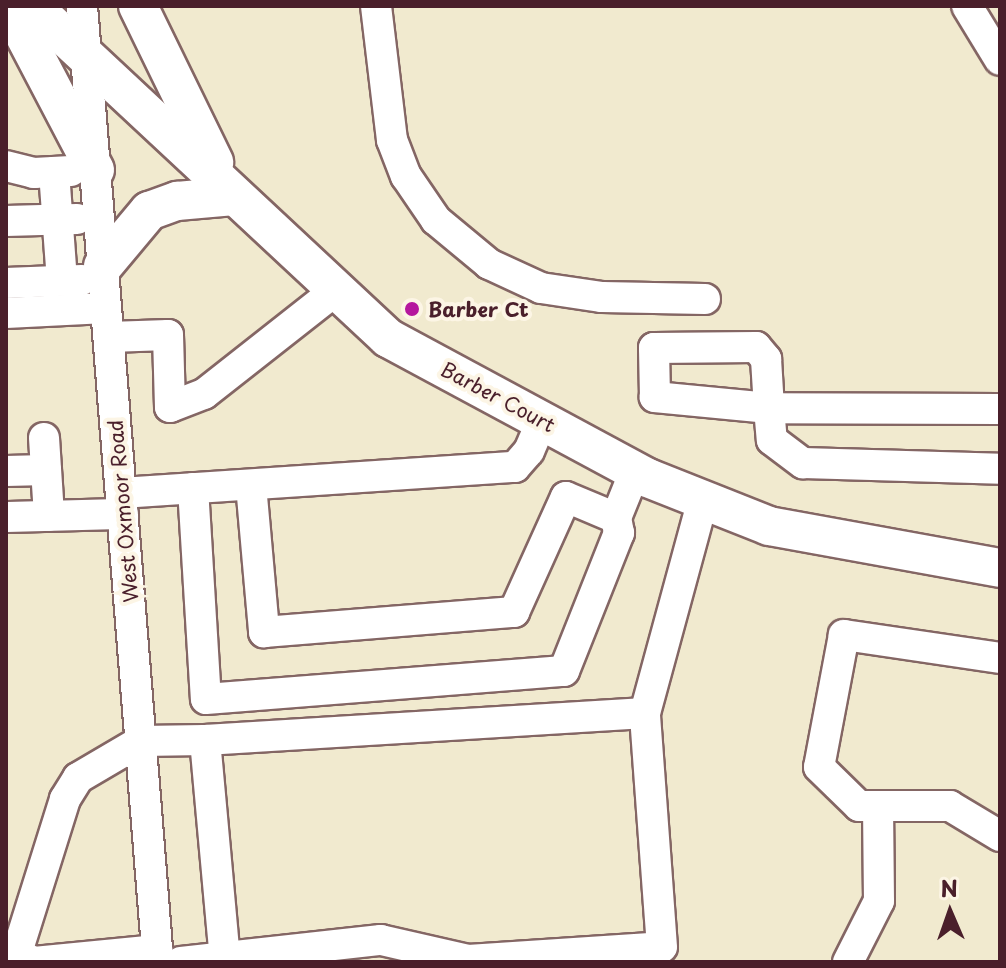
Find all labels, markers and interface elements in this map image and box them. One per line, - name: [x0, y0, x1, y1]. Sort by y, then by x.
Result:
- place label: Barber Ct: [428, 297, 530, 321]
- marker: Barber Ct: [403, 300, 421, 318]
- street label: Barber Court: [436, 356, 560, 438]
- street label: West Oxmoor Road: [103, 418, 143, 604]
- text: N: [940, 871, 958, 904]
- north arrow: [910, 872, 990, 952]

